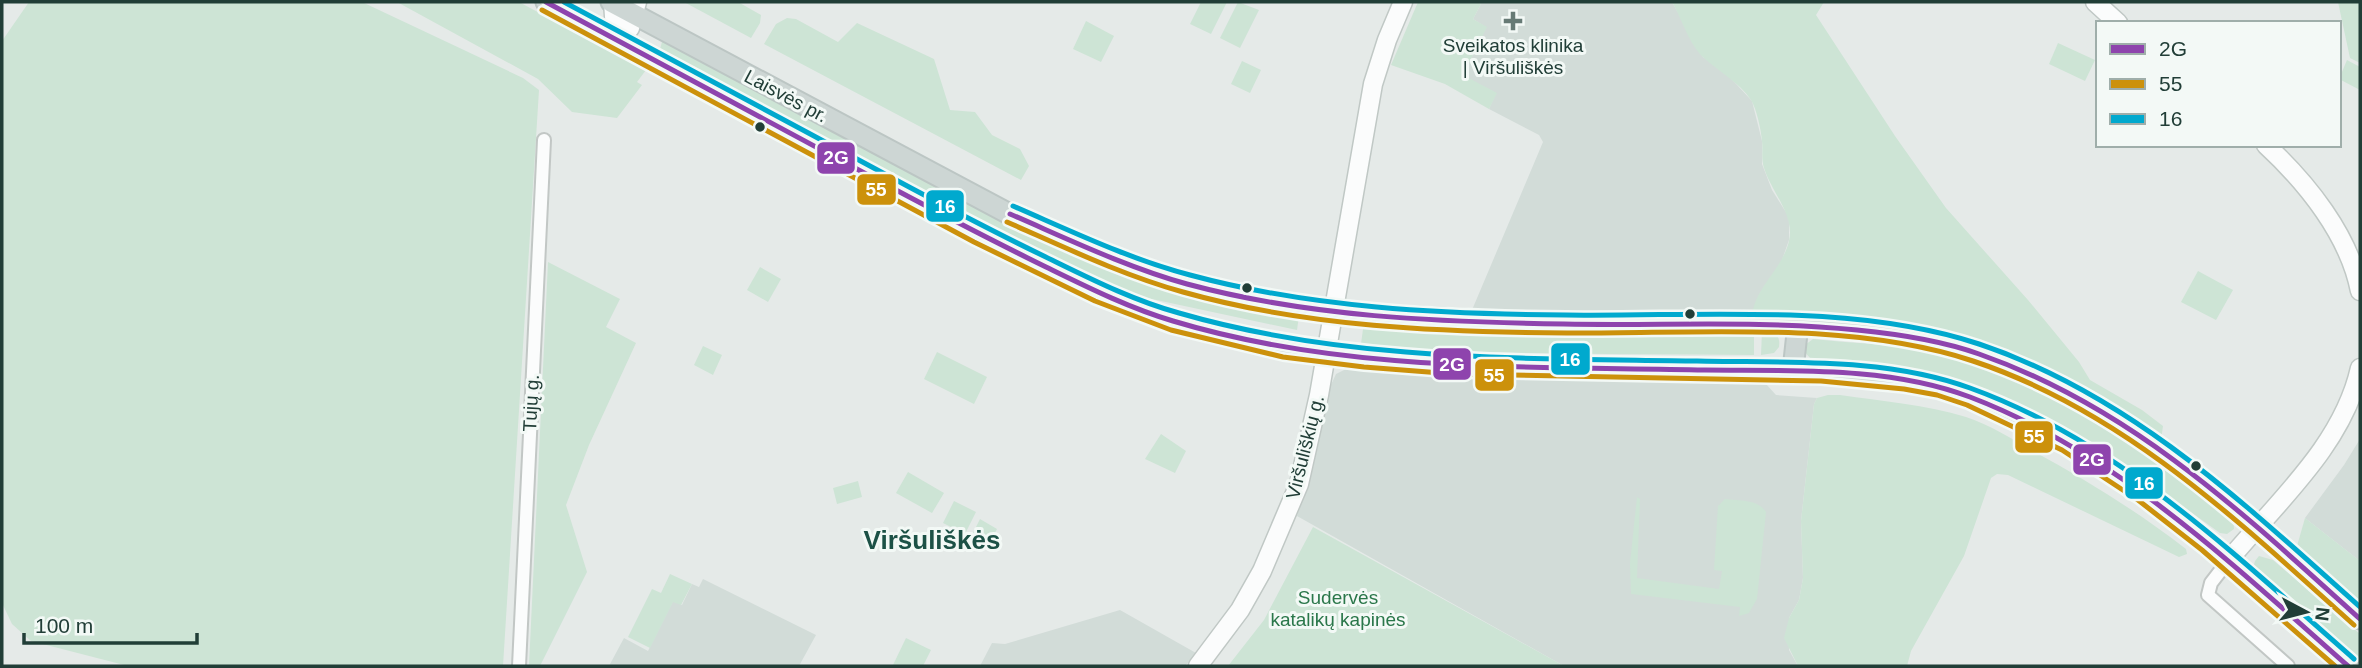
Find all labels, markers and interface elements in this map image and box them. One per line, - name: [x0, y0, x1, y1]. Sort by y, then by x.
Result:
- marker: Sveikatos klinika | Viršuliškės: [1503, 11, 1523, 31]
- legend: [2096, 21, 2341, 147]
- place label: Sveikatos klinika | Viršuliškės: [1443, 35, 1584, 78]
- text: 2G: [2159, 37, 2187, 60]
- street label: Laisvės pr.: [741, 65, 831, 127]
- text: 55: [2159, 72, 2182, 95]
- text: 16: [2159, 107, 2182, 130]
- unlabelled marker: [753, 120, 767, 134]
- line badge: 2G: [816, 141, 856, 175]
- text: 2G: [823, 147, 849, 168]
- line badge: 55: [856, 173, 897, 206]
- text: 55: [865, 179, 887, 200]
- line badge: 16: [925, 189, 965, 223]
- text: 16: [934, 196, 956, 217]
- unlabelled marker: [1240, 281, 1254, 295]
- unlabelled marker: [1683, 307, 1697, 321]
- line badge: 16: [1550, 342, 1591, 376]
- line badge: 2G: [1432, 347, 1472, 381]
- text: 16: [1559, 349, 1581, 370]
- text: 2G: [1439, 354, 1465, 375]
- line badge: 55: [1474, 358, 1515, 392]
- text: 55: [1483, 365, 1505, 386]
- street label: Tujų g.: [519, 374, 543, 432]
- street label: Viršuliškių g.: [1282, 393, 1328, 501]
- line badge: 55: [2014, 420, 2054, 454]
- text: 55: [2023, 426, 2045, 447]
- line badge: 2G: [2072, 443, 2112, 476]
- text: 2G: [2079, 449, 2105, 470]
- unlabelled marker: [2189, 459, 2203, 473]
- line badge: 16: [2124, 466, 2164, 500]
- text: 16: [2133, 473, 2155, 494]
- district label: Viršuliškės: [864, 525, 1000, 555]
- north arrow: [2271, 577, 2341, 647]
- park label: Sudervės katalikų kapinės: [1270, 587, 1406, 630]
- scale bar: [24, 602, 198, 646]
- text: N: [2311, 606, 2334, 622]
- text: 100 m: [35, 614, 93, 637]

